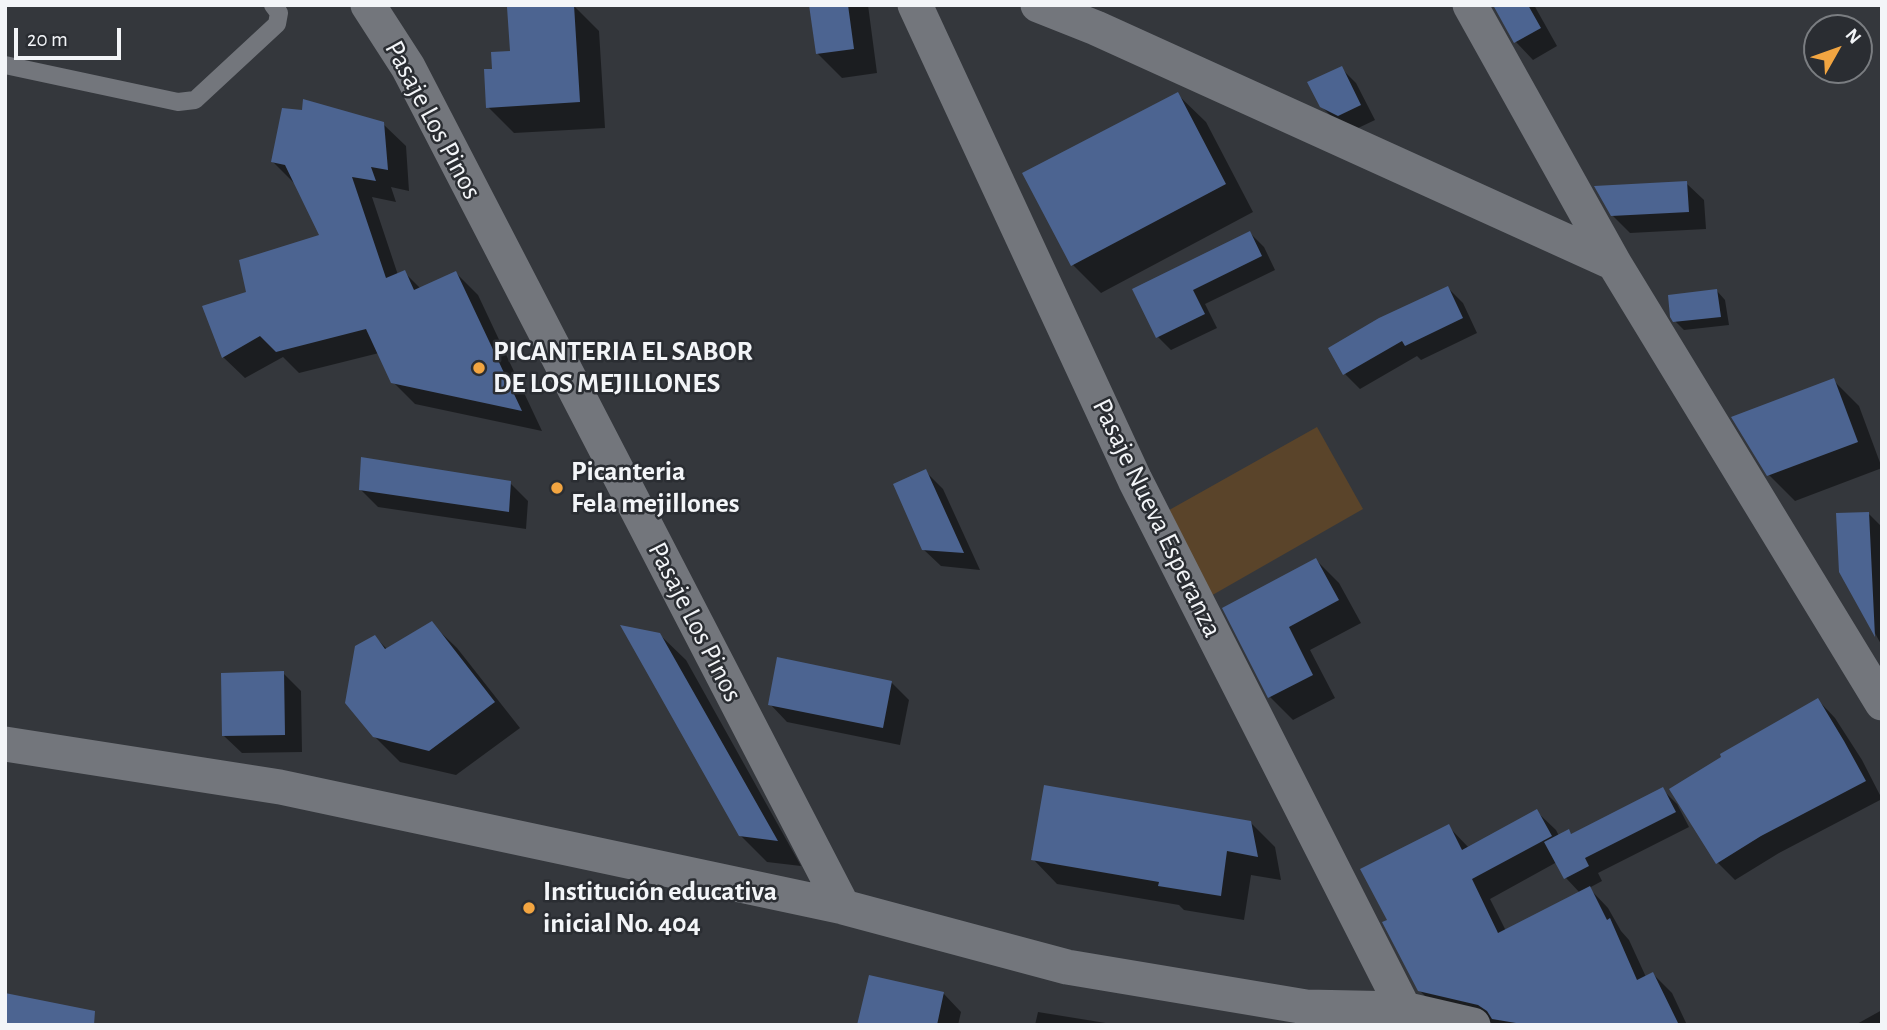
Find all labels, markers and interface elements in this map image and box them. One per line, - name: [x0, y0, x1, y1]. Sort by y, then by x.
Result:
- scale bar: [18, 14, 124, 58]
- north arrow: [1803, 14, 1873, 84]
- text: N: [1841, 25, 1864, 48]
- text: 20 m: [27, 29, 68, 50]
- street label: Pasaje Los Pinos: [377, 35, 489, 205]
- place label: PICANTERIA EL SABOR DE LOS MEJILLONES: [493, 335, 753, 401]
- marker: PICANTERIA EL SABOR DE LOS MEJILLONES: [471, 360, 487, 376]
- street label: Pasaje Nueva Esperanza: [1085, 393, 1229, 643]
- place label: Picanteria Fela mejillones: [571, 455, 739, 521]
- marker: Picanteria Fela mejillones: [549, 480, 565, 496]
- street label: Pasaje Los Pinos: [640, 536, 750, 708]
- place label: Institución educativa inicial No. 404: [543, 875, 777, 941]
- marker: Institución educativa inicial No. 404: [521, 900, 537, 916]

